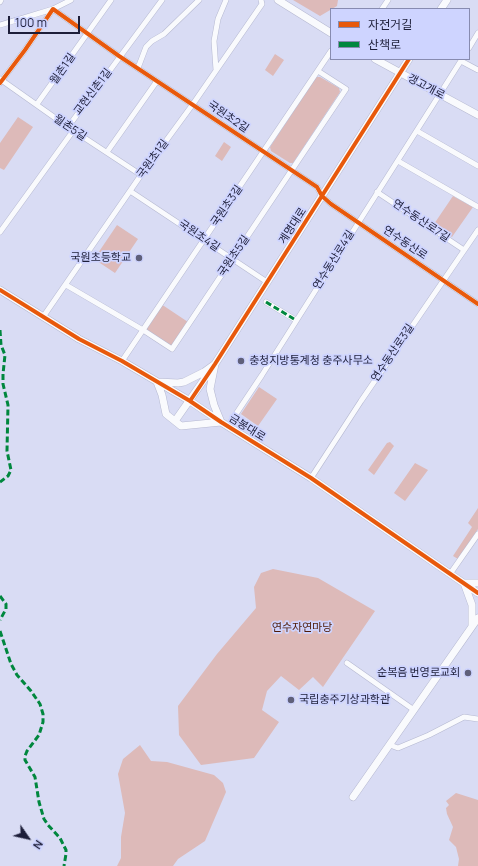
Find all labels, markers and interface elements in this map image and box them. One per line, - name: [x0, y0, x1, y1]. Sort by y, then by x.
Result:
- scale bar: [10, 8, 82, 34]
- legend: [330, 8, 470, 60]
- text: 100 m: [15, 14, 47, 31]
- text: 자전거길: [368, 16, 412, 33]
- text: 산책로: [368, 36, 401, 53]
- street label: 월촌1길: [48, 51, 78, 87]
- street label: 교현신촌1길: [71, 66, 115, 118]
- street label: 갱고개로: [405, 72, 447, 102]
- street label: 국원초2길: [205, 98, 251, 136]
- street label: 월촌5길: [51, 112, 89, 144]
- street label: 국원초1길: [135, 137, 171, 181]
- street label: 국원초3길: [209, 183, 245, 229]
- street label: 연수동산로7길: [390, 197, 452, 245]
- street label: 계명대로: [276, 205, 310, 247]
- street label: 국원초4길: [176, 217, 222, 255]
- street label: 연수동산로: [380, 223, 430, 263]
- street label: 연수동산로4길: [311, 228, 357, 292]
- street label: 국원초5길: [215, 233, 253, 279]
- place label: 국원초등학교: [70, 251, 131, 265]
- marker: 국원초등학교: [134, 253, 144, 263]
- street label: 연수동산로3길: [369, 322, 417, 384]
- place label: 충청지방통계청 충주사무소: [249, 354, 373, 368]
- marker: 충청지방통계청 충주사무소: [236, 356, 246, 366]
- street label: 금봉대로: [226, 412, 268, 444]
- park label: 연수자연마당: [272, 621, 332, 635]
- place label: 순복음 번영로교회: [377, 666, 460, 680]
- marker: 순복음 번영로교회: [463, 668, 473, 678]
- place label: 국립충주기상과학관: [299, 693, 390, 707]
- marker: 국립충주기상과학관: [286, 695, 296, 705]
- north arrow: [8, 818, 48, 858]
- text: N: [30, 838, 47, 852]

